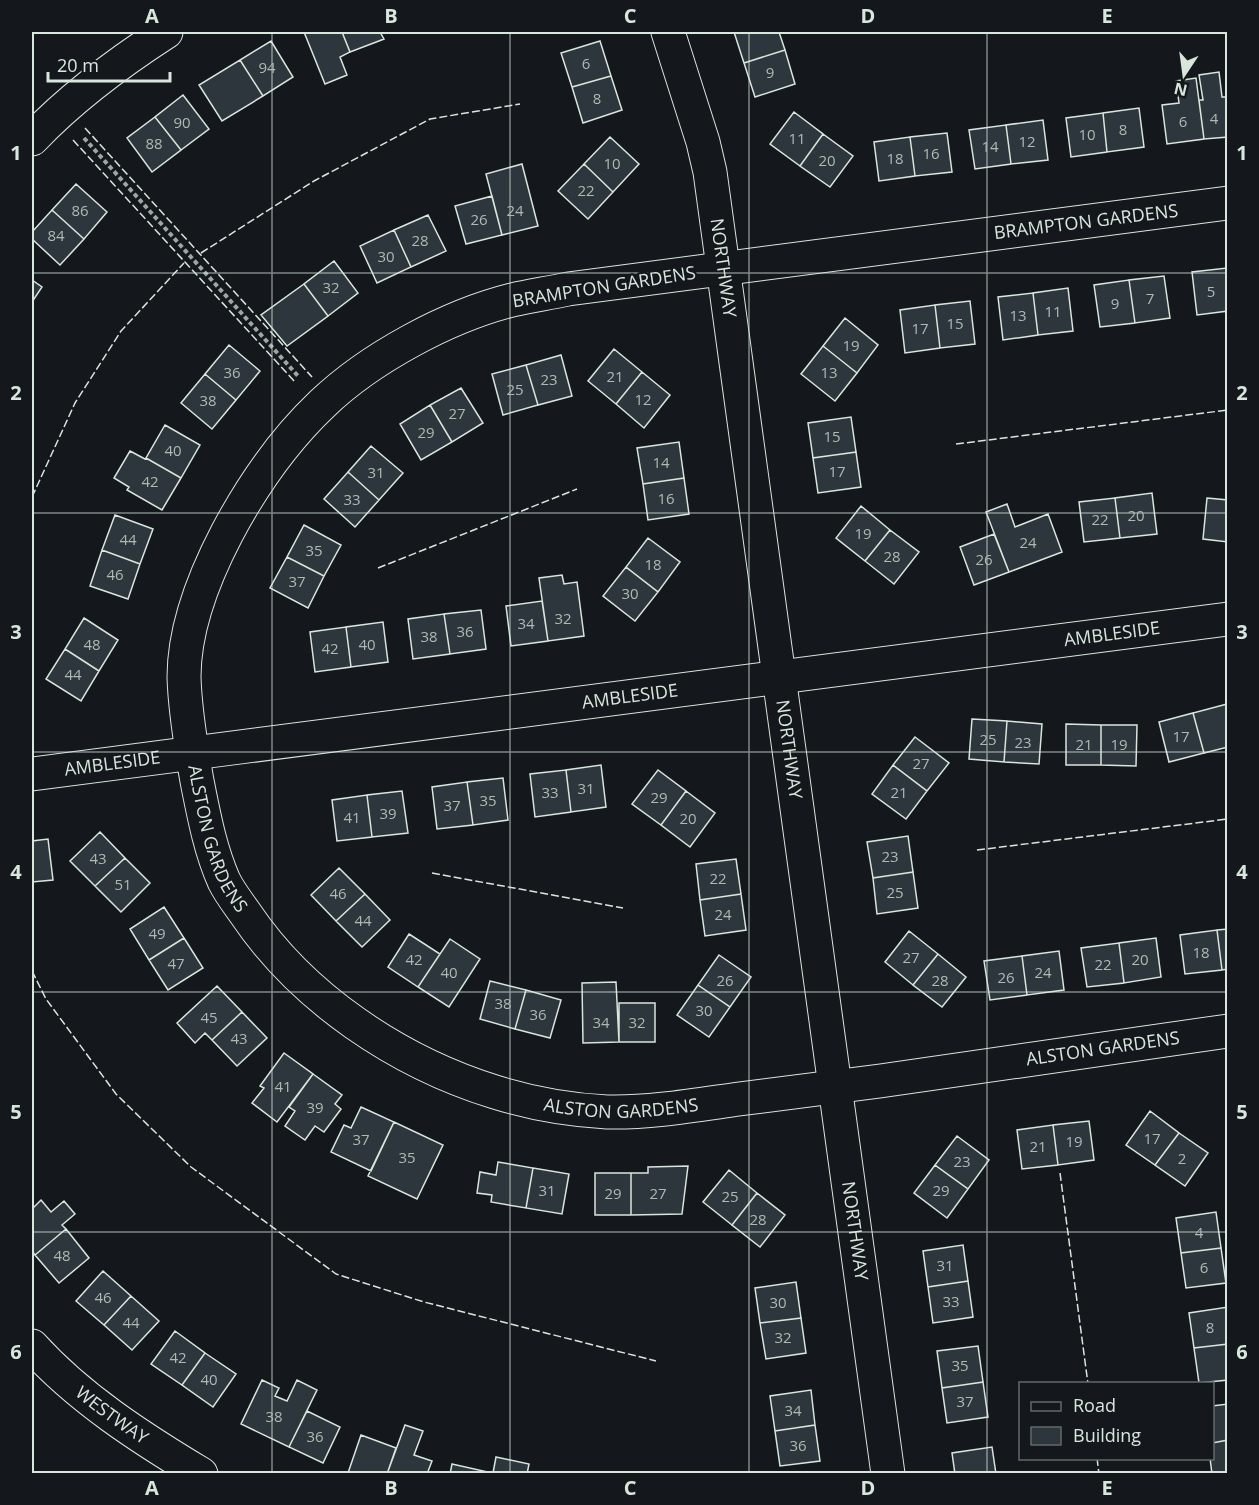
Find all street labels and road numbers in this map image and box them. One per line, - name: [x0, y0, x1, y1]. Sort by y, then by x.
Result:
- street label: BRAMPTON GARDENS: [992, 198, 1179, 244]
- street label: NORTHWAY: [705, 217, 743, 320]
- street label: BRAMPTON GARDENS: [510, 260, 697, 312]
- street label: AMBLESIDE: [1062, 615, 1161, 651]
- street label: AMBLESIDE: [580, 677, 679, 714]
- street label: NORTHWAY: [771, 698, 809, 801]
- street label: AMBLESIDE: [63, 744, 162, 781]
- street label: ALSTON GARDENS: [183, 763, 254, 917]
- street label: ALSTON GARDENS: [1024, 1025, 1181, 1071]
- street label: ALSTON GARDENS: [542, 1091, 700, 1123]
- street label: NORTHWAY: [837, 1180, 875, 1283]
- street label: WESTWAY: [71, 1380, 154, 1450]

